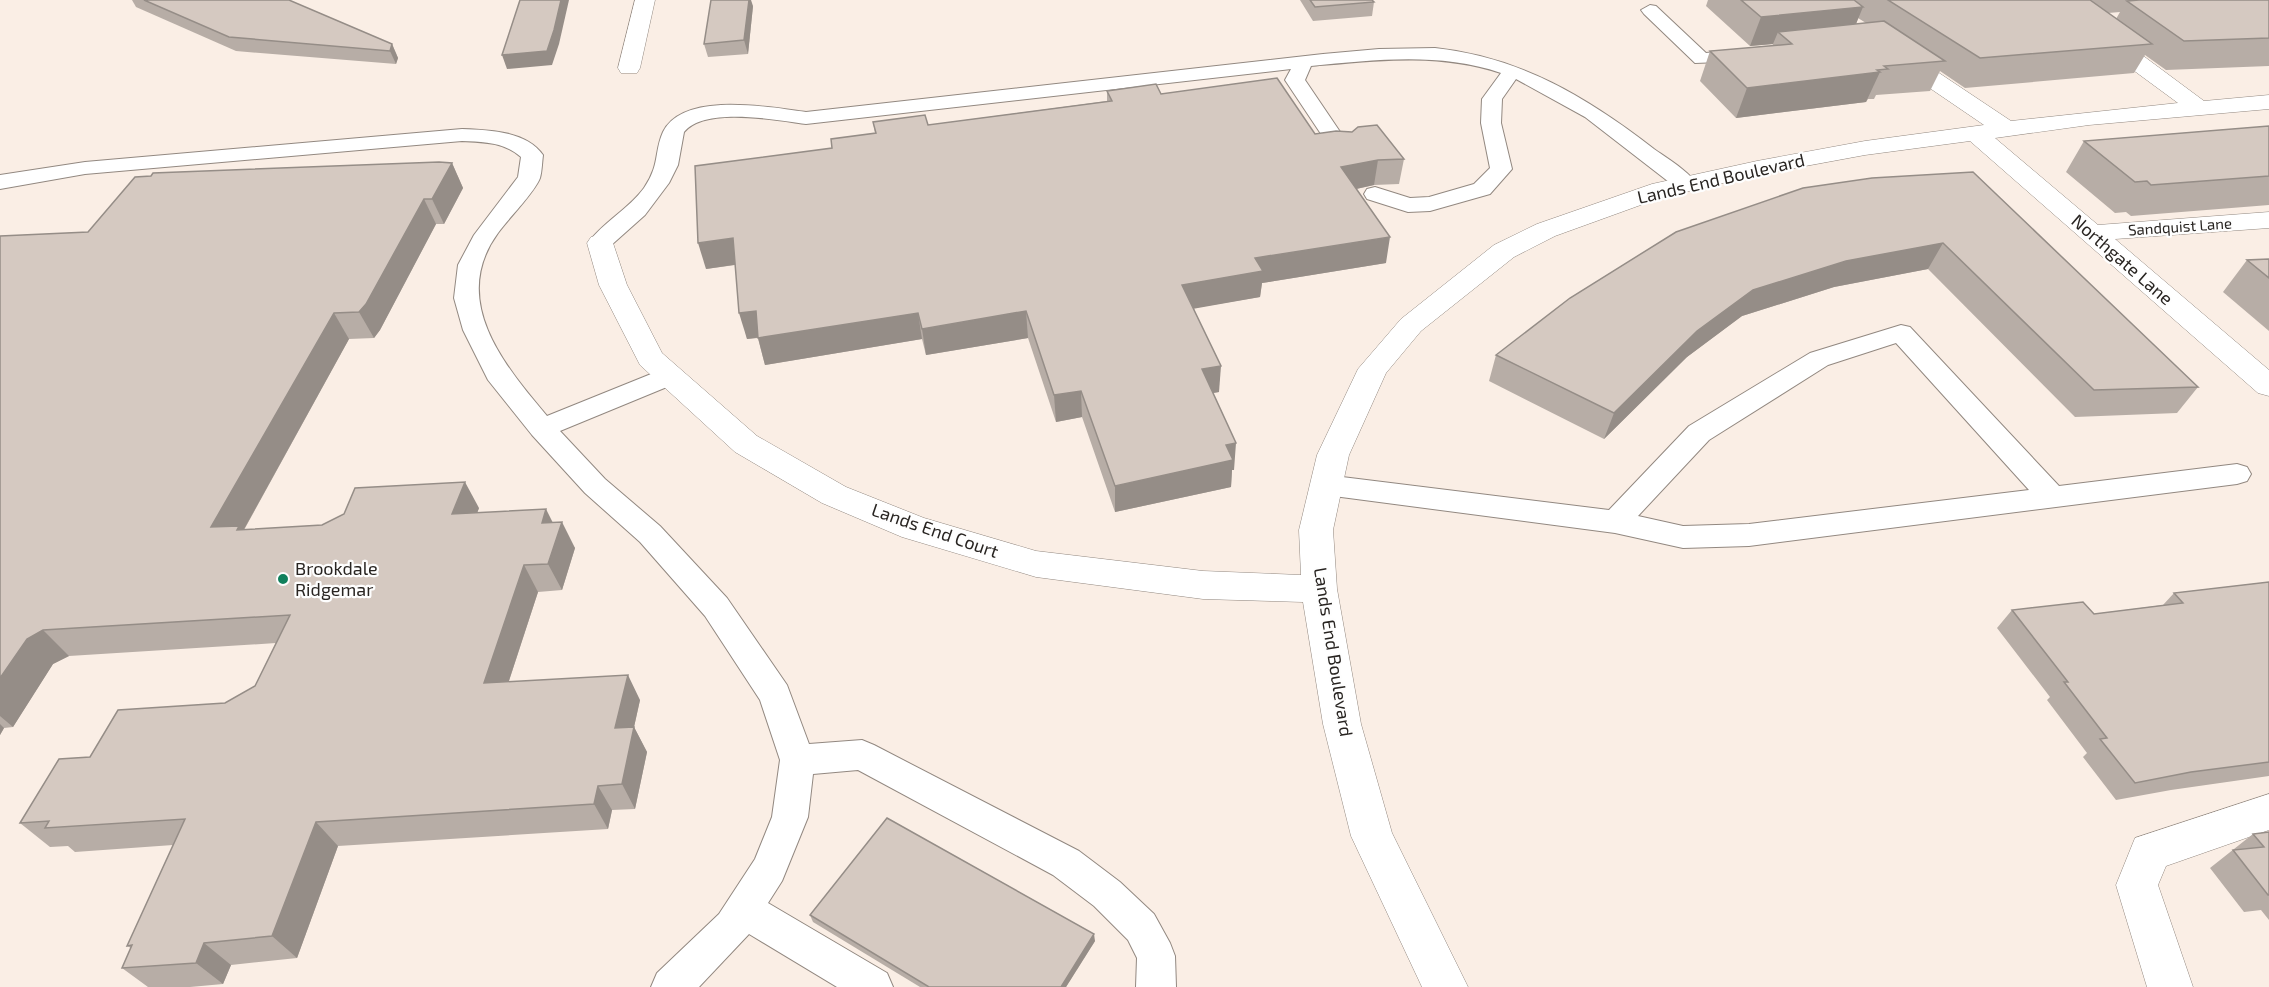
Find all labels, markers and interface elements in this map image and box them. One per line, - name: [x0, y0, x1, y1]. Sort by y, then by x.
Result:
- street label: Lands End Boulevard: [1635, 148, 1807, 208]
- street label: Northgate Lane: [2067, 209, 2178, 309]
- street label: Sandquist Lane: [2127, 213, 2233, 239]
- street label: Lands End Court: [869, 498, 1002, 562]
- place label: Brookdale Ridgemar: [295, 557, 378, 600]
- street label: Lands End Boulevard: [1310, 566, 1358, 738]
- marker: Brookdale Ridgemar: [276, 572, 290, 586]

